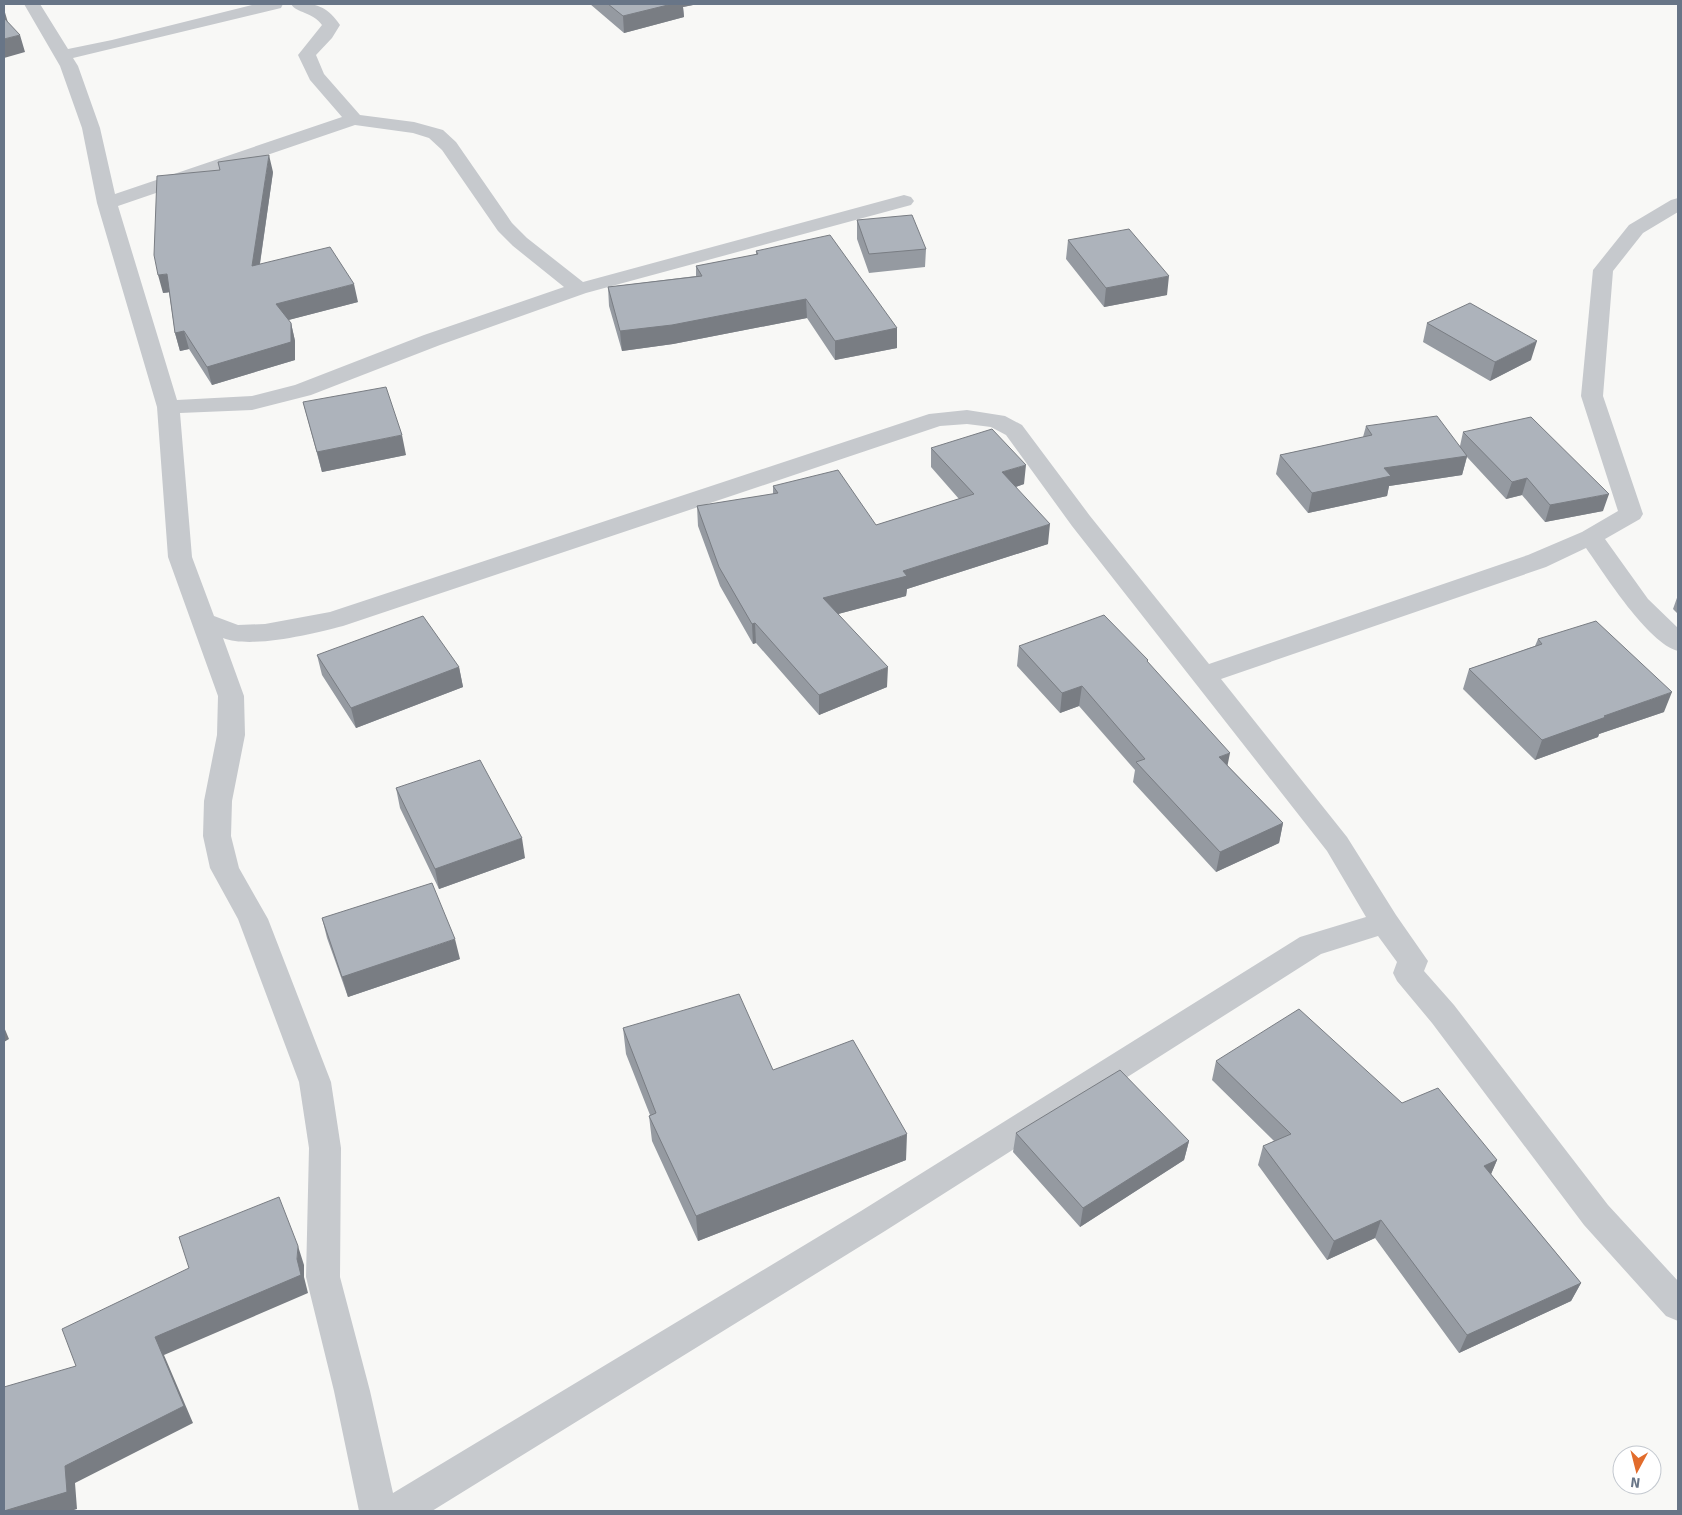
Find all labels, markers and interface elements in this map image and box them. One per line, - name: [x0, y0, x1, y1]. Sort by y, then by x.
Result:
- north arrow: [1612, 1445, 1662, 1495]
- text: N: [1630, 1473, 1641, 1491]

